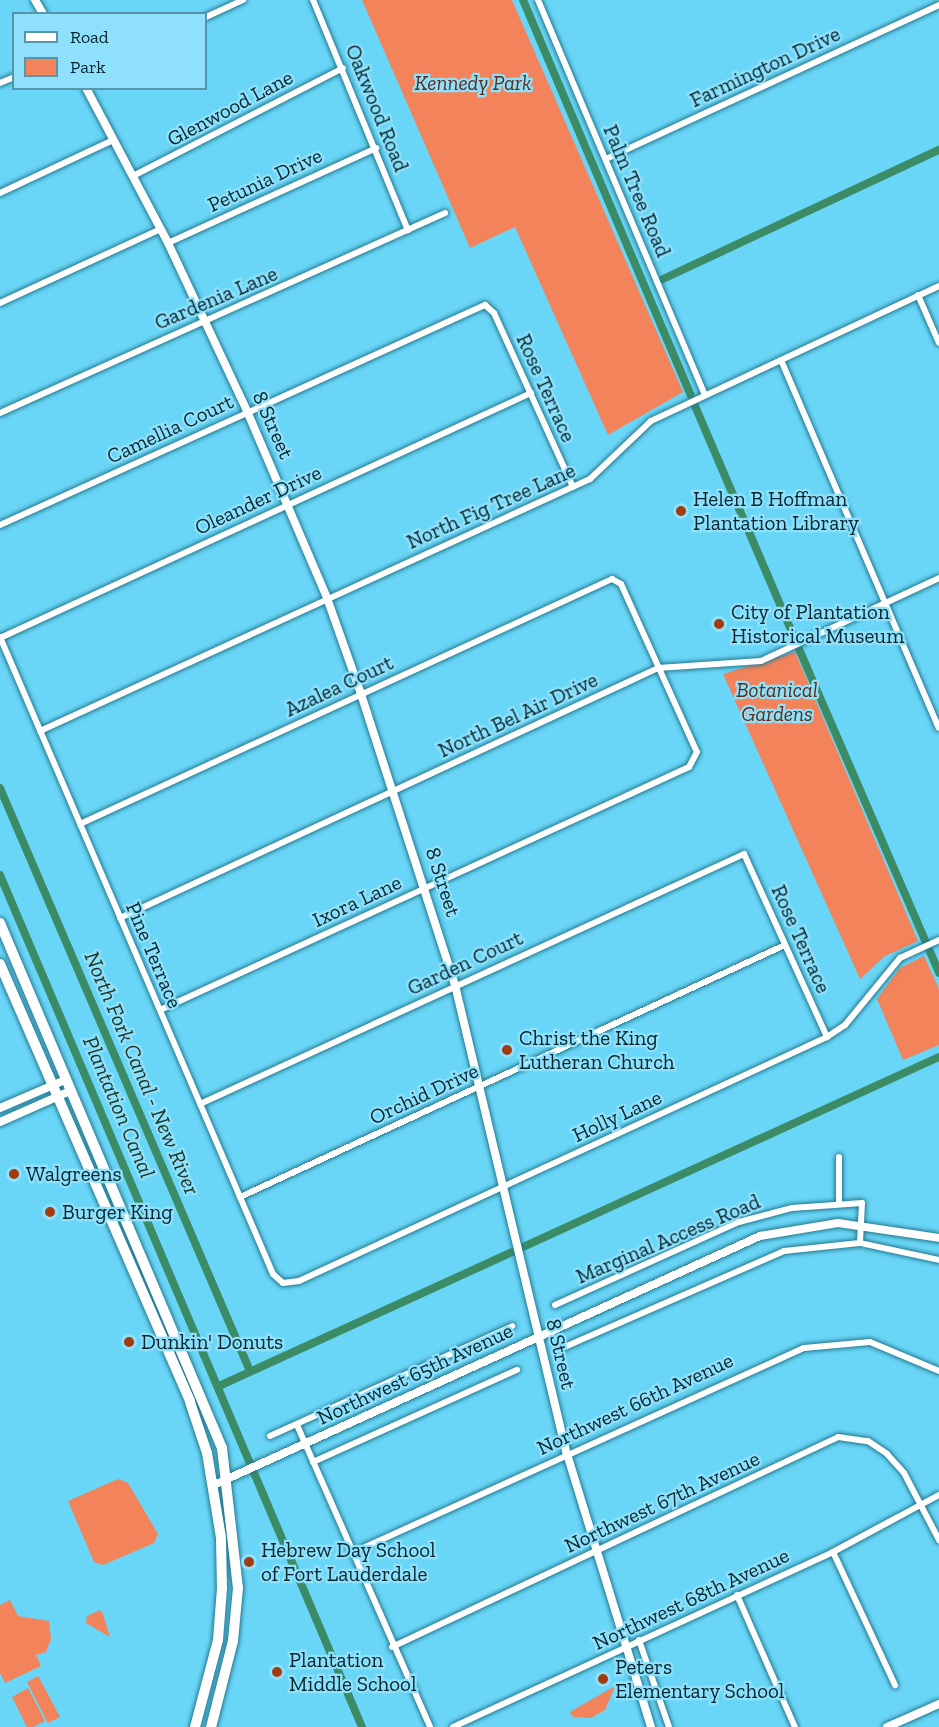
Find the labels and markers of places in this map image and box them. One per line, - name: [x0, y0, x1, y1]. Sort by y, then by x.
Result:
- place label: Helen B Hoffman Plantation Library: [693, 486, 859, 536]
- marker: Helen B Hoffman Plantation Library: [674, 504, 688, 518]
- place label: City of Plantation Historical Museum: [731, 599, 904, 649]
- marker: City of Plantation Historical Museum: [712, 617, 726, 631]
- place label: Christ the King Lutheran Church: [519, 1025, 675, 1075]
- marker: Christ the King Lutheran Church: [500, 1043, 514, 1057]
- place label: Walgreens: [26, 1161, 122, 1187]
- marker: Walgreens: [7, 1167, 21, 1181]
- place label: Burger King: [62, 1199, 173, 1225]
- marker: Burger King: [43, 1205, 57, 1219]
- place label: Dunkin' Donuts: [141, 1329, 283, 1355]
- marker: Dunkin' Donuts: [122, 1335, 136, 1349]
- place label: Hebrew Day School of Fort Lauderdale: [261, 1537, 436, 1587]
- marker: Hebrew Day School of Fort Lauderdale: [242, 1555, 256, 1569]
- place label: Plantation Middle School: [289, 1647, 416, 1697]
- place label: Peters Elementary School: [615, 1654, 785, 1704]
- marker: Plantation Middle School: [270, 1665, 284, 1679]
- marker: Peters Elementary School: [596, 1672, 610, 1686]

